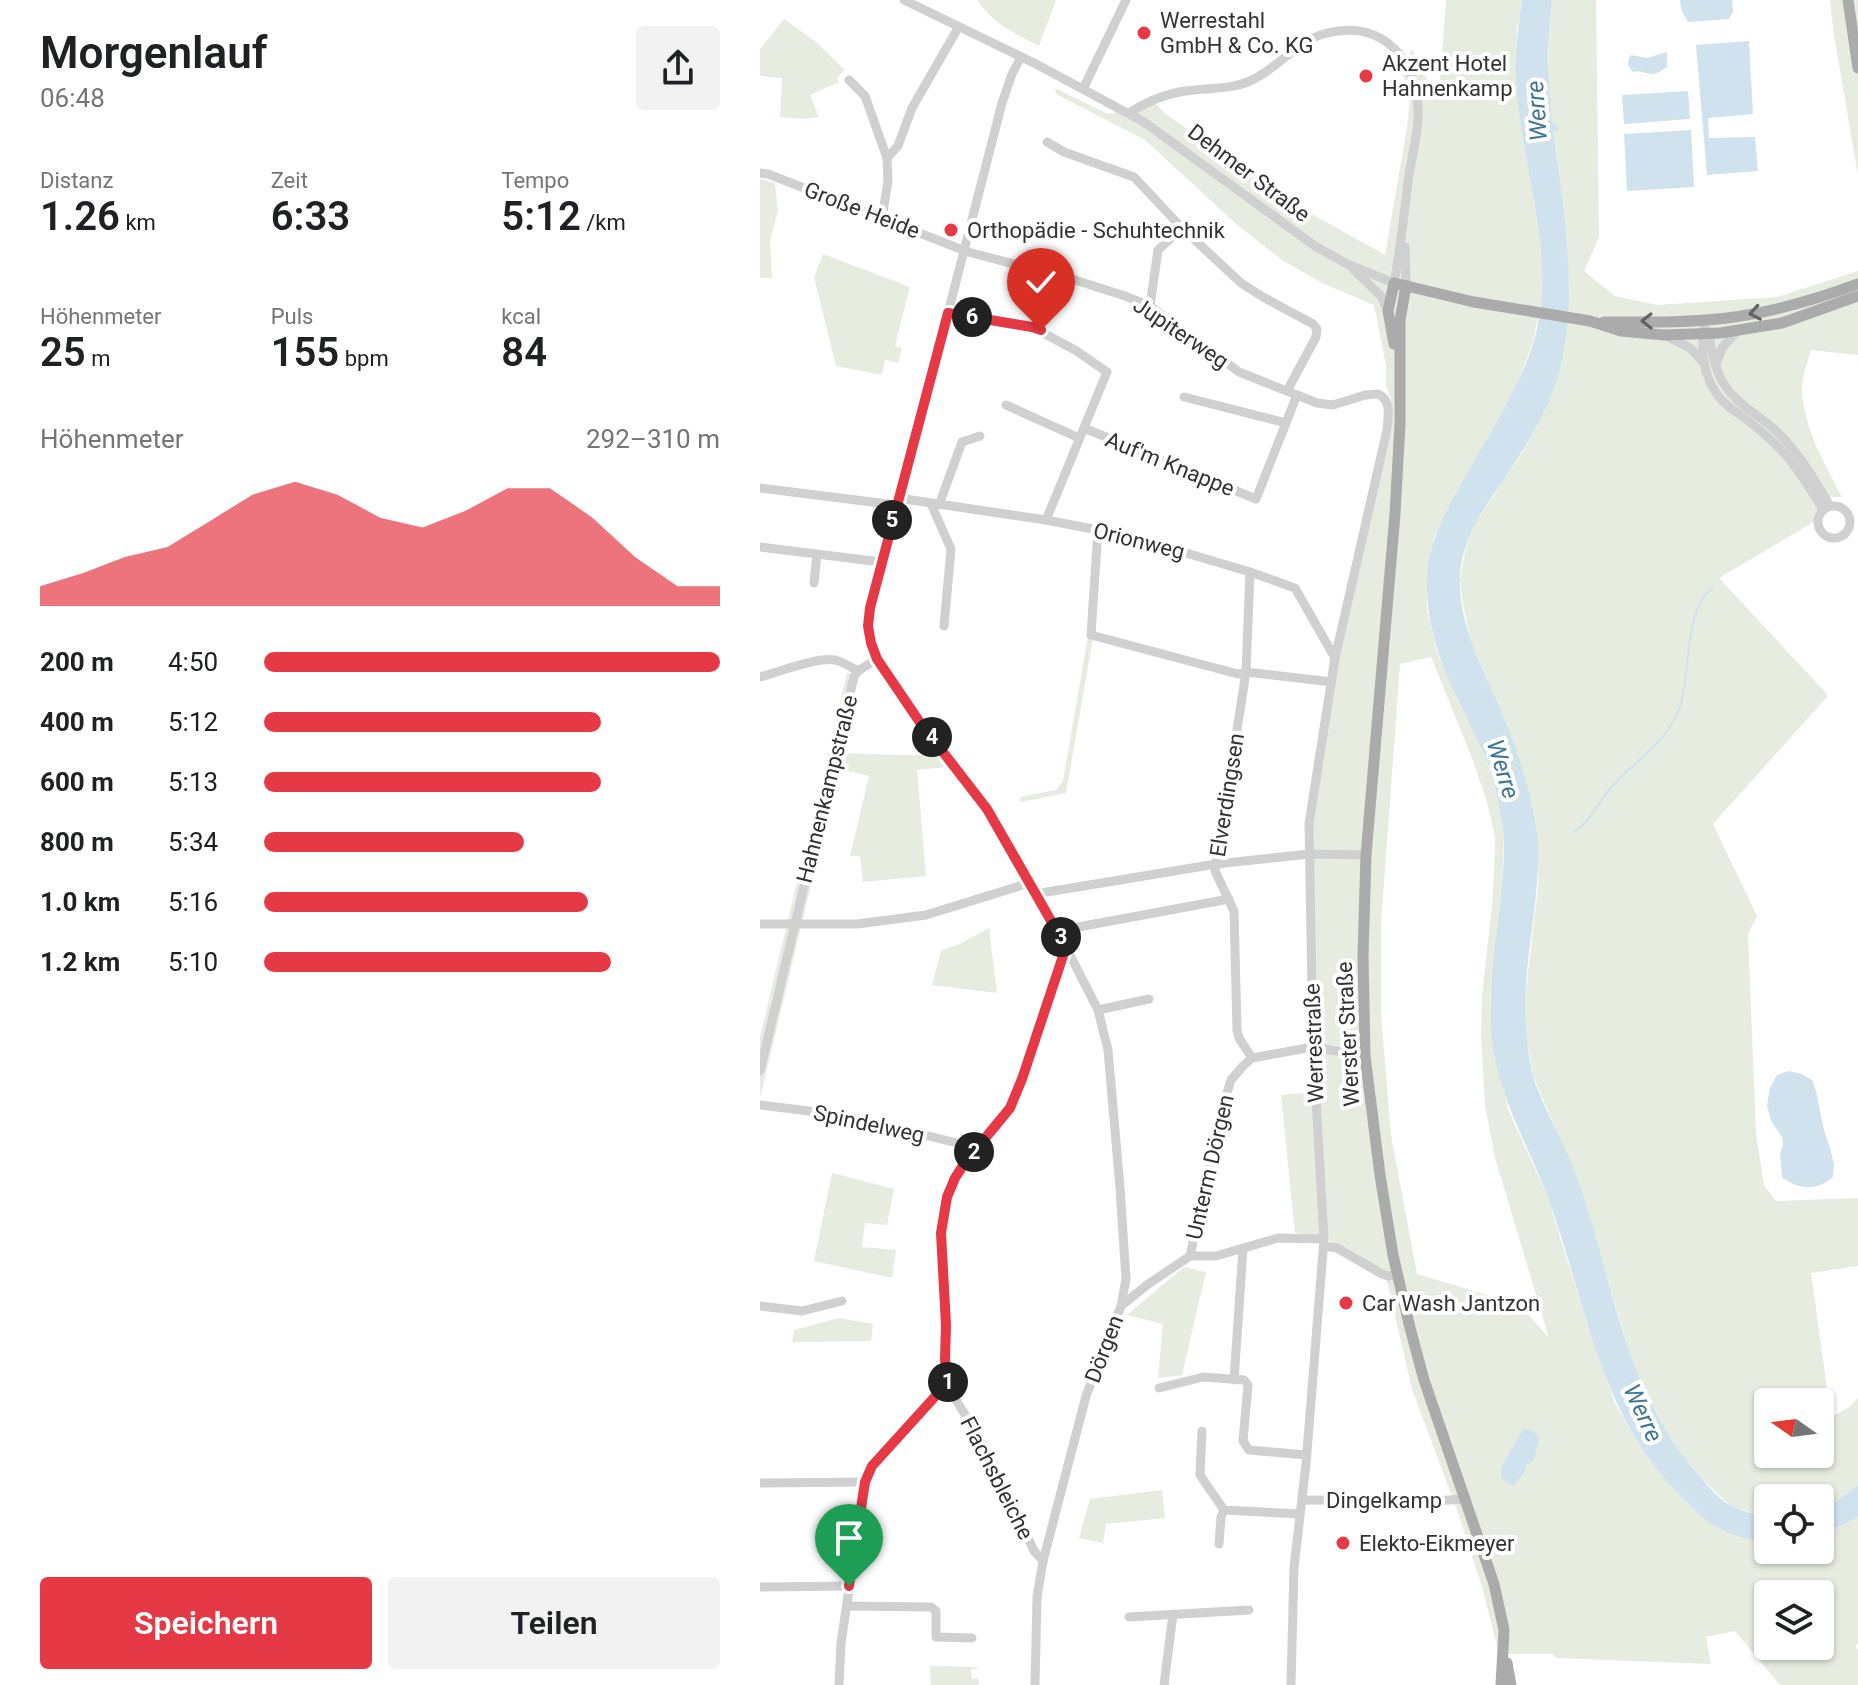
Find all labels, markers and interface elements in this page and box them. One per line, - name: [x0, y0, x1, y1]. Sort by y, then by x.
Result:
- place label: Werrestahl GmbH & Co. KG: [1160, 8, 1314, 58]
- marker: Werrestahl GmbH & Co. KG: [1135, 24, 1153, 42]
- button: share: [636, 26, 720, 110]
- text: Morgenlauf: [40, 27, 267, 79]
- place label: Akzent Hotel Hahnenkamp: [1382, 51, 1513, 101]
- marker: Akzent Hotel Hahnenkamp: [1357, 67, 1375, 85]
- water label: Werre: [1521, 80, 1553, 142]
- text: 06:48: [40, 83, 105, 113]
- street label: Dehmer Straße: [1183, 119, 1315, 227]
- text: Distanz: [40, 168, 113, 193]
- text: Zeit: [271, 168, 308, 193]
- text: Tempo: [501, 168, 569, 193]
- street label: Große Heide: [801, 177, 923, 243]
- text: 1.26: [40, 193, 120, 240]
- text: 6:33: [271, 193, 350, 240]
- text: 5:12: [501, 193, 581, 240]
- text: km: [120, 210, 156, 235]
- text: /km: [581, 210, 626, 235]
- place label: Orthopädie - Schuhtechnik: [967, 218, 1226, 243]
- marker: Orthopädie - Schuhtechnik: [942, 221, 960, 239]
- pin: [1007, 248, 1075, 330]
- icon: check: [1019, 260, 1063, 304]
- street label: Jupiterweg: [1129, 292, 1233, 374]
- pin: 6: [952, 297, 992, 337]
- text: Höhenmeter: [40, 304, 161, 329]
- text: Puls: [271, 304, 313, 329]
- text: kcal: [501, 304, 541, 329]
- text: 6: [966, 304, 978, 329]
- one-way arrow: [1749, 304, 1762, 321]
- one-way arrow: [1640, 312, 1653, 330]
- text: 25: [40, 329, 86, 376]
- text: 155: [271, 329, 339, 376]
- text: 84: [501, 329, 547, 376]
- text: m: [86, 346, 110, 371]
- text: bpm: [339, 346, 389, 371]
- text: Höhenmeter: [40, 424, 184, 454]
- text: 292–310 m: [586, 424, 720, 454]
- street label: Auf'm Knappe: [1102, 427, 1238, 501]
- pin: 5: [872, 500, 912, 540]
- text: 5: [886, 507, 898, 532]
- street label: Orionweg: [1091, 518, 1187, 564]
- text: 200 m: [40, 647, 114, 677]
- text: 4:50: [168, 647, 218, 677]
- street label: Hahnenkampstraße: [792, 692, 862, 886]
- text: 400 m: [40, 707, 114, 737]
- text: 5:12: [168, 707, 218, 737]
- pin: 4: [912, 717, 952, 757]
- text: 4: [926, 724, 938, 749]
- street label: Elverdingsen: [1205, 731, 1249, 859]
- water label: Werre: [1481, 736, 1525, 802]
- text: 600 m: [40, 767, 114, 797]
- text: 5:13: [168, 767, 218, 797]
- text: 800 m: [40, 827, 114, 857]
- text: 5:34: [168, 827, 218, 857]
- text: 1.0 km: [40, 887, 120, 917]
- text: 5:16: [168, 887, 218, 917]
- pin: 3: [1041, 917, 1081, 957]
- text: 3: [1055, 924, 1067, 949]
- text: 1.2 km: [40, 947, 120, 977]
- text: 5:10: [168, 947, 218, 977]
- street label: Werster Straße: [1332, 961, 1364, 1107]
- street label: Werrestraße: [1299, 983, 1329, 1103]
- street label: Unterm Dörgen: [1181, 1092, 1239, 1242]
- street label: Spindelweg: [811, 1100, 927, 1148]
- pin: 2: [954, 1132, 994, 1172]
- text: 2: [968, 1139, 980, 1164]
- place label: Car Wash Jantzon: [1362, 1291, 1540, 1316]
- marker: Car Wash Jantzon: [1337, 1294, 1355, 1312]
- street label: Dörgen: [1080, 1312, 1128, 1386]
- pin: 1: [928, 1362, 968, 1402]
- text: 1: [942, 1369, 954, 1394]
- water label: Werre: [1618, 1380, 1668, 1446]
- north arrow: [1754, 1388, 1834, 1468]
- map controls: [1754, 1388, 1834, 1660]
- street label: Flachsbleiche: [955, 1412, 1039, 1544]
- button: locate: [1754, 1484, 1834, 1564]
- street label: Dingelkamp: [1326, 1488, 1442, 1513]
- pin: [815, 1504, 883, 1586]
- icon: arrive: [827, 1516, 871, 1560]
- place label: Elekto-Eikmeyer: [1359, 1531, 1515, 1556]
- marker: Elekto-Eikmeyer: [1334, 1534, 1352, 1552]
- button: Speichern: [40, 1577, 372, 1669]
- button: Teilen: [388, 1577, 720, 1669]
- button: layers: [1754, 1580, 1834, 1660]

